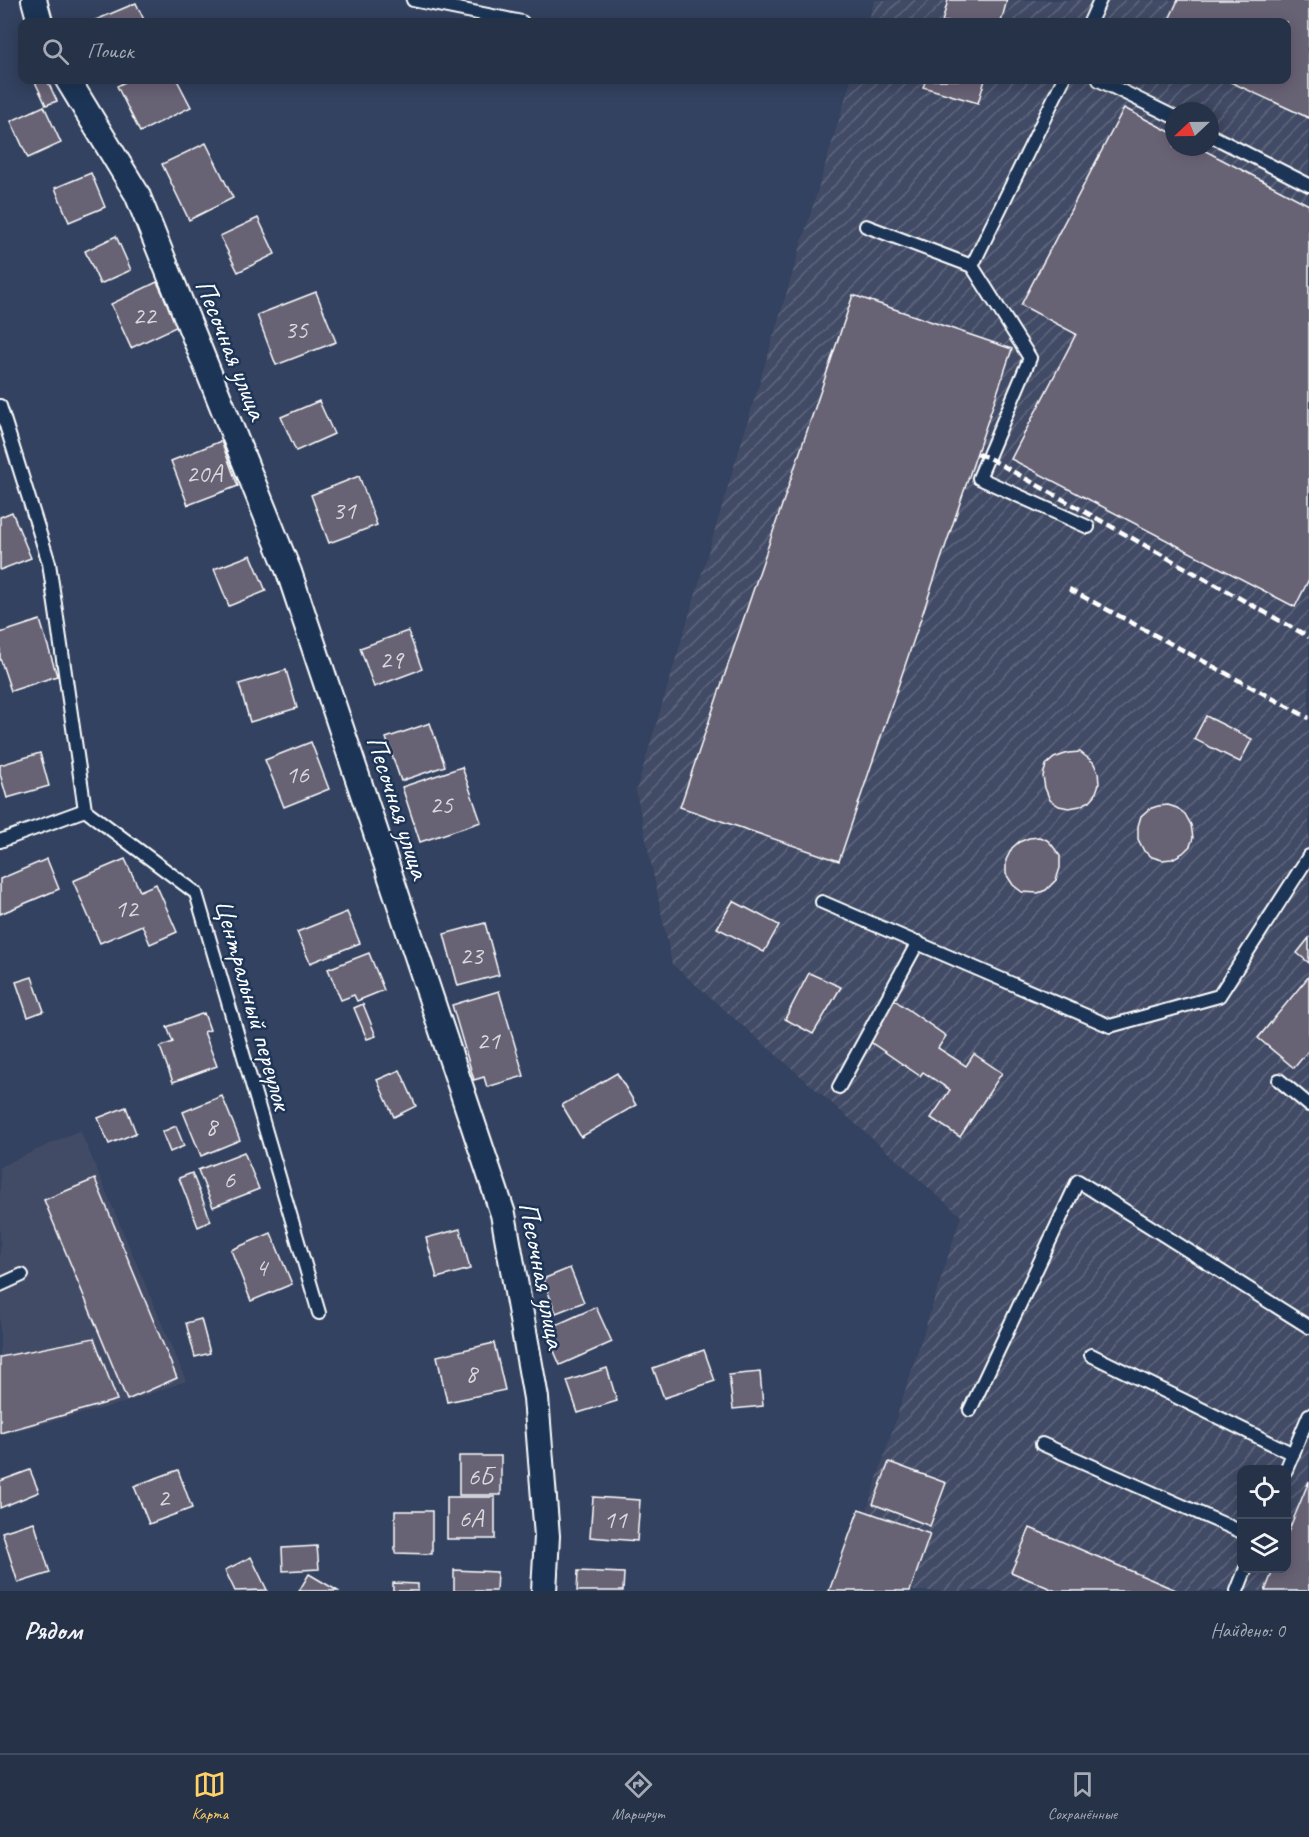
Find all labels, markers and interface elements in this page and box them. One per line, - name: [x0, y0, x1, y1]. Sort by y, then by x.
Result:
- search box: [18, 18, 1291, 84]
- icon: search: [39, 35, 72, 68]
- text: Поиск: [87, 37, 133, 65]
- north arrow: [1165, 102, 1219, 156]
- street label: Песочная улица: [188, 274, 276, 426]
- house number: 22: [132, 299, 158, 332]
- house number: 35: [284, 313, 309, 346]
- house number: 20А: [186, 457, 224, 490]
- house number: 31: [332, 494, 357, 527]
- house number: 29: [379, 643, 405, 676]
- street label: Песочная улица: [359, 731, 439, 885]
- house number: 16: [285, 758, 310, 791]
- house number: 25: [429, 788, 454, 821]
- house number: 12: [114, 892, 140, 925]
- street label: Центральный переулок: [207, 895, 301, 1116]
- house number: 23: [459, 939, 485, 972]
- house number: 21: [476, 1024, 501, 1057]
- house number: 8: [205, 1110, 219, 1143]
- house number: 6: [223, 1163, 236, 1196]
- street label: Песочная улица: [511, 1199, 574, 1353]
- house number: 4: [255, 1251, 269, 1284]
- house number: 8: [465, 1357, 479, 1390]
- house number: 6Б: [468, 1460, 496, 1493]
- map controls: [1237, 1465, 1291, 1573]
- button: locate: [1237, 1465, 1291, 1519]
- house number: 2: [157, 1481, 171, 1514]
- house number: 6А: [459, 1502, 485, 1535]
- house number: 11: [603, 1503, 628, 1536]
- button: layers: [1237, 1519, 1291, 1573]
- text: Рядом: [24, 1614, 82, 1647]
- text: Найдено: 0: [1210, 1618, 1285, 1643]
- tab: Карта: [192, 1768, 228, 1824]
- tab: Маршрут: [612, 1768, 664, 1824]
- tab: Сохранённые: [1048, 1768, 1117, 1824]

